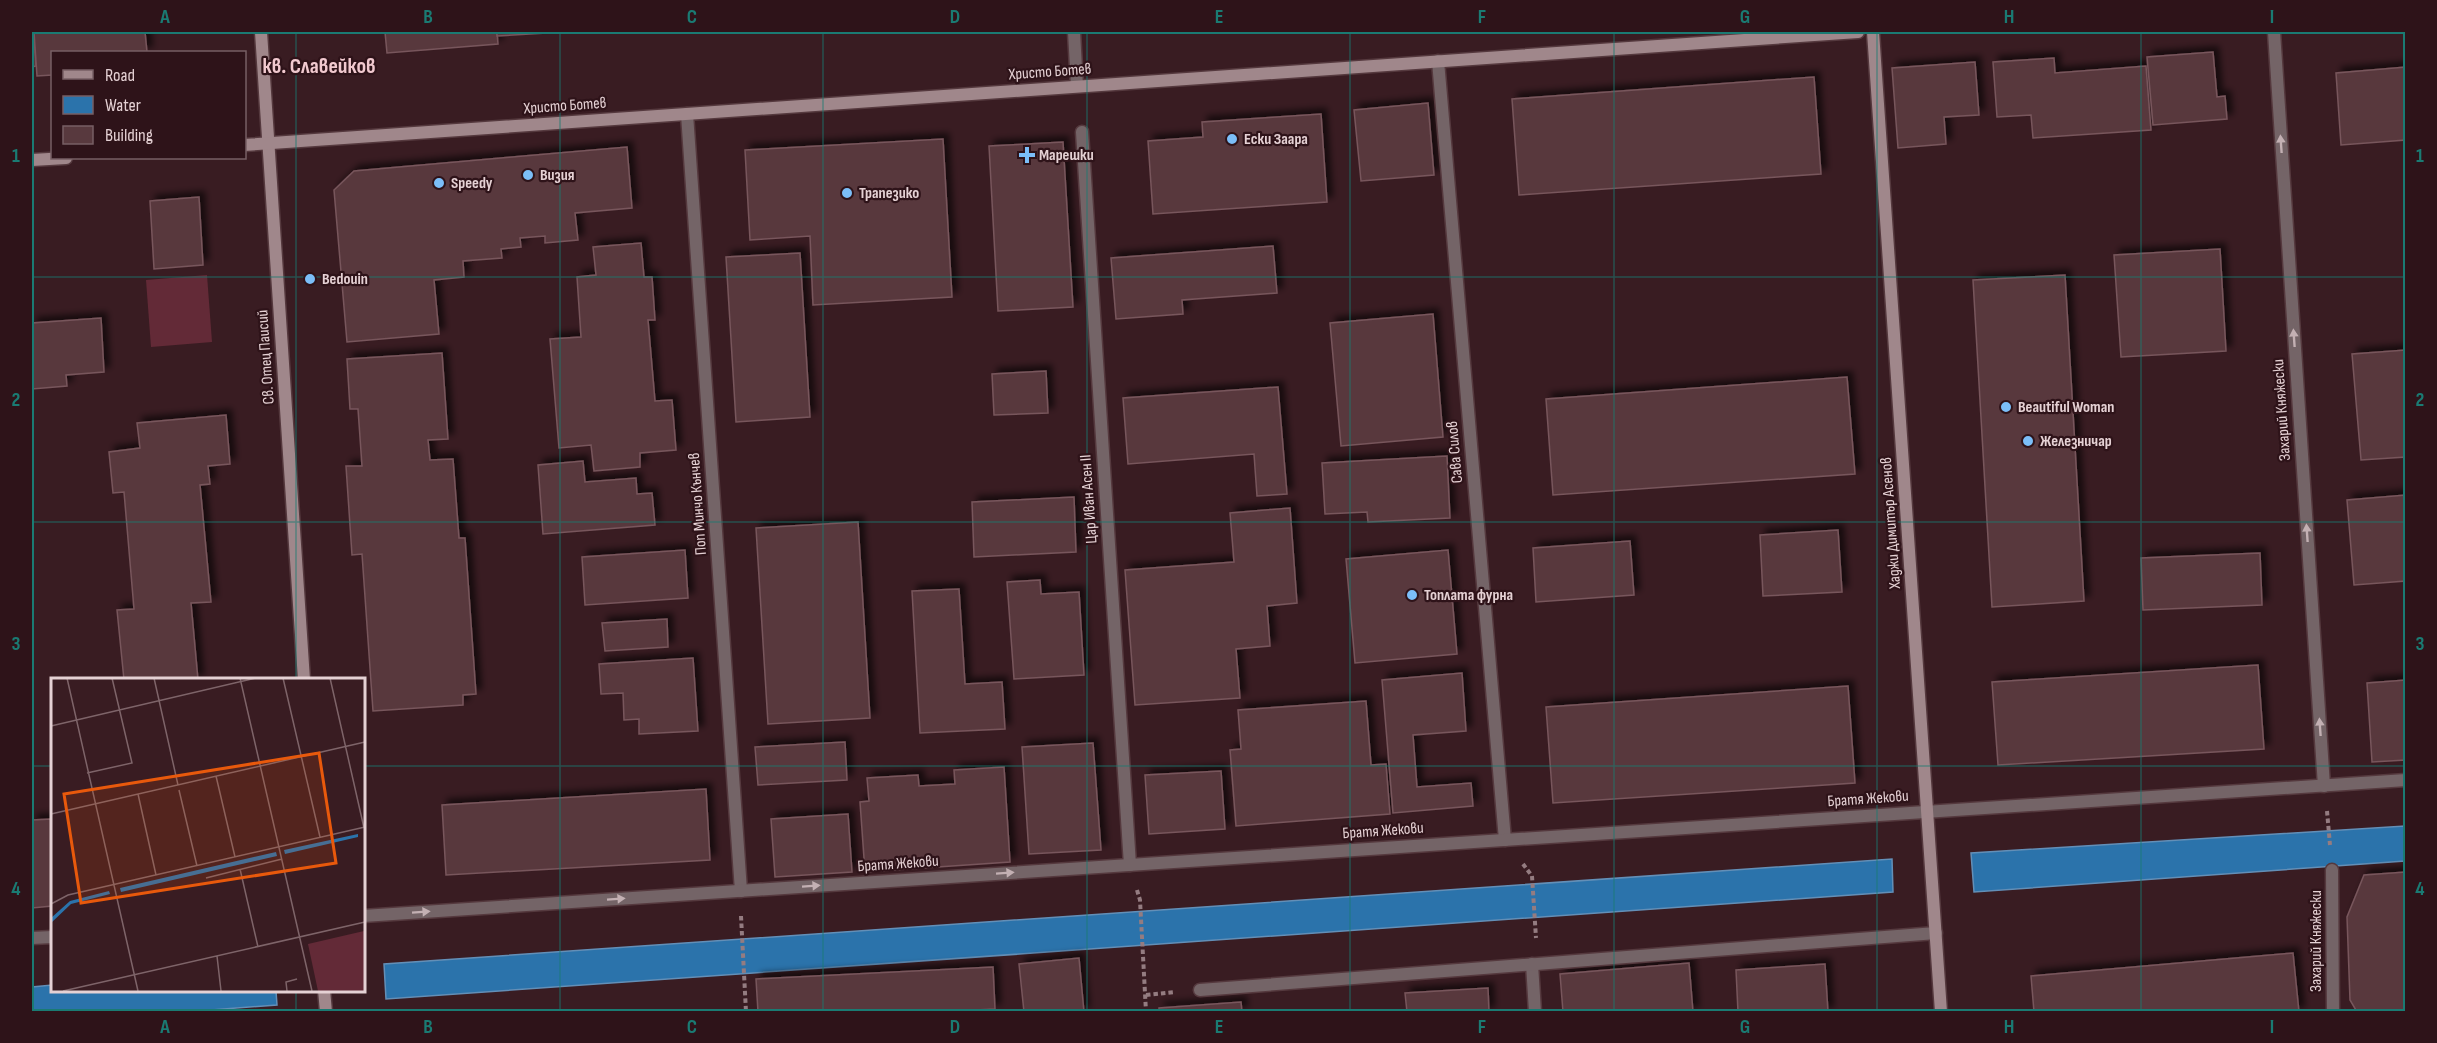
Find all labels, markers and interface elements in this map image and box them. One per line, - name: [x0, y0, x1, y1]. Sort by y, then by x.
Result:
- text: A: [159, 5, 170, 29]
- text: B: [423, 5, 433, 29]
- text: C: [687, 5, 697, 29]
- text: D: [950, 5, 960, 29]
- text: E: [1215, 5, 1223, 29]
- text: F: [1478, 5, 1486, 29]
- text: G: [1740, 5, 1750, 29]
- text: H: [2004, 5, 2014, 29]
- text: I: [2270, 5, 2274, 29]
- legend: [51, 51, 246, 159]
- district label: кв. Славейков: [262, 53, 376, 80]
- street label: Христо Ботев: [1007, 60, 1092, 84]
- text: Road: [105, 65, 135, 86]
- street label: Христо Ботев: [522, 94, 607, 118]
- text: Water: [105, 95, 141, 116]
- text: Building: [105, 125, 153, 146]
- place label: Ески Заара: [1244, 130, 1308, 149]
- marker: Ески Заара: [1225, 132, 1239, 146]
- one-way arrow: [2276, 134, 2286, 153]
- text: 1: [12, 144, 20, 168]
- text: 1: [2416, 144, 2424, 168]
- place label: Марешки: [1039, 146, 1094, 165]
- marker: Марешки: [1020, 148, 1034, 162]
- place label: Визия: [540, 166, 575, 185]
- marker: Визия: [521, 168, 535, 182]
- place label: Speedy: [451, 174, 493, 193]
- marker: Speedy: [432, 176, 446, 190]
- place label: Трапезико: [859, 184, 919, 203]
- marker: Трапезико: [840, 186, 854, 200]
- place label: Bedouin: [322, 270, 368, 289]
- marker: Bedouin: [303, 272, 317, 286]
- street label: Св. Отец Паисий: [253, 309, 279, 405]
- one-way arrow: [2289, 329, 2299, 348]
- street label: Захарий Княжески: [2269, 358, 2295, 462]
- text: 2: [12, 388, 20, 412]
- text: 2: [2416, 388, 2424, 412]
- place label: Beautiful Woman: [2018, 398, 2114, 417]
- marker: Beautiful Woman: [1999, 400, 2013, 414]
- street label: Сава Силов: [1443, 420, 1467, 484]
- place label: Железничар: [2040, 432, 2112, 451]
- marker: Железничар: [2021, 434, 2035, 448]
- street label: Поп Минчо Кънчев: [685, 452, 711, 556]
- street label: Цар Иван Асен II: [1076, 454, 1102, 544]
- street label: Хаджи Димитър Асенов: [1877, 457, 1905, 590]
- one-way arrow: [2302, 523, 2312, 542]
- place label: Топлата фурна: [1424, 586, 1513, 605]
- marker: Топлата фурна: [1405, 588, 1419, 602]
- text: 3: [12, 632, 21, 656]
- text: 3: [2416, 632, 2425, 656]
- inset map: [51, 678, 364, 992]
- one-way arrow: [2315, 718, 2325, 737]
- street label: Братя Жекови: [1827, 787, 1909, 811]
- street label: Братя Жекови: [1342, 819, 1424, 843]
- street label: Братя Жекови: [857, 852, 939, 876]
- one-way arrow: [996, 869, 1015, 878]
- text: 4: [11, 877, 21, 901]
- text: 4: [2415, 877, 2425, 901]
- one-way arrow: [801, 882, 820, 891]
- street label: Захарий Княжески: [2307, 890, 2326, 992]
- one-way arrow: [606, 895, 625, 904]
- one-way arrow: [412, 908, 431, 917]
- text: A: [159, 1015, 170, 1039]
- text: B: [423, 1015, 433, 1039]
- text: C: [687, 1015, 697, 1039]
- text: D: [950, 1015, 960, 1039]
- text: E: [1215, 1015, 1223, 1039]
- text: F: [1478, 1015, 1486, 1039]
- text: G: [1740, 1015, 1750, 1039]
- text: H: [2004, 1015, 2014, 1039]
- text: I: [2270, 1015, 2274, 1039]

